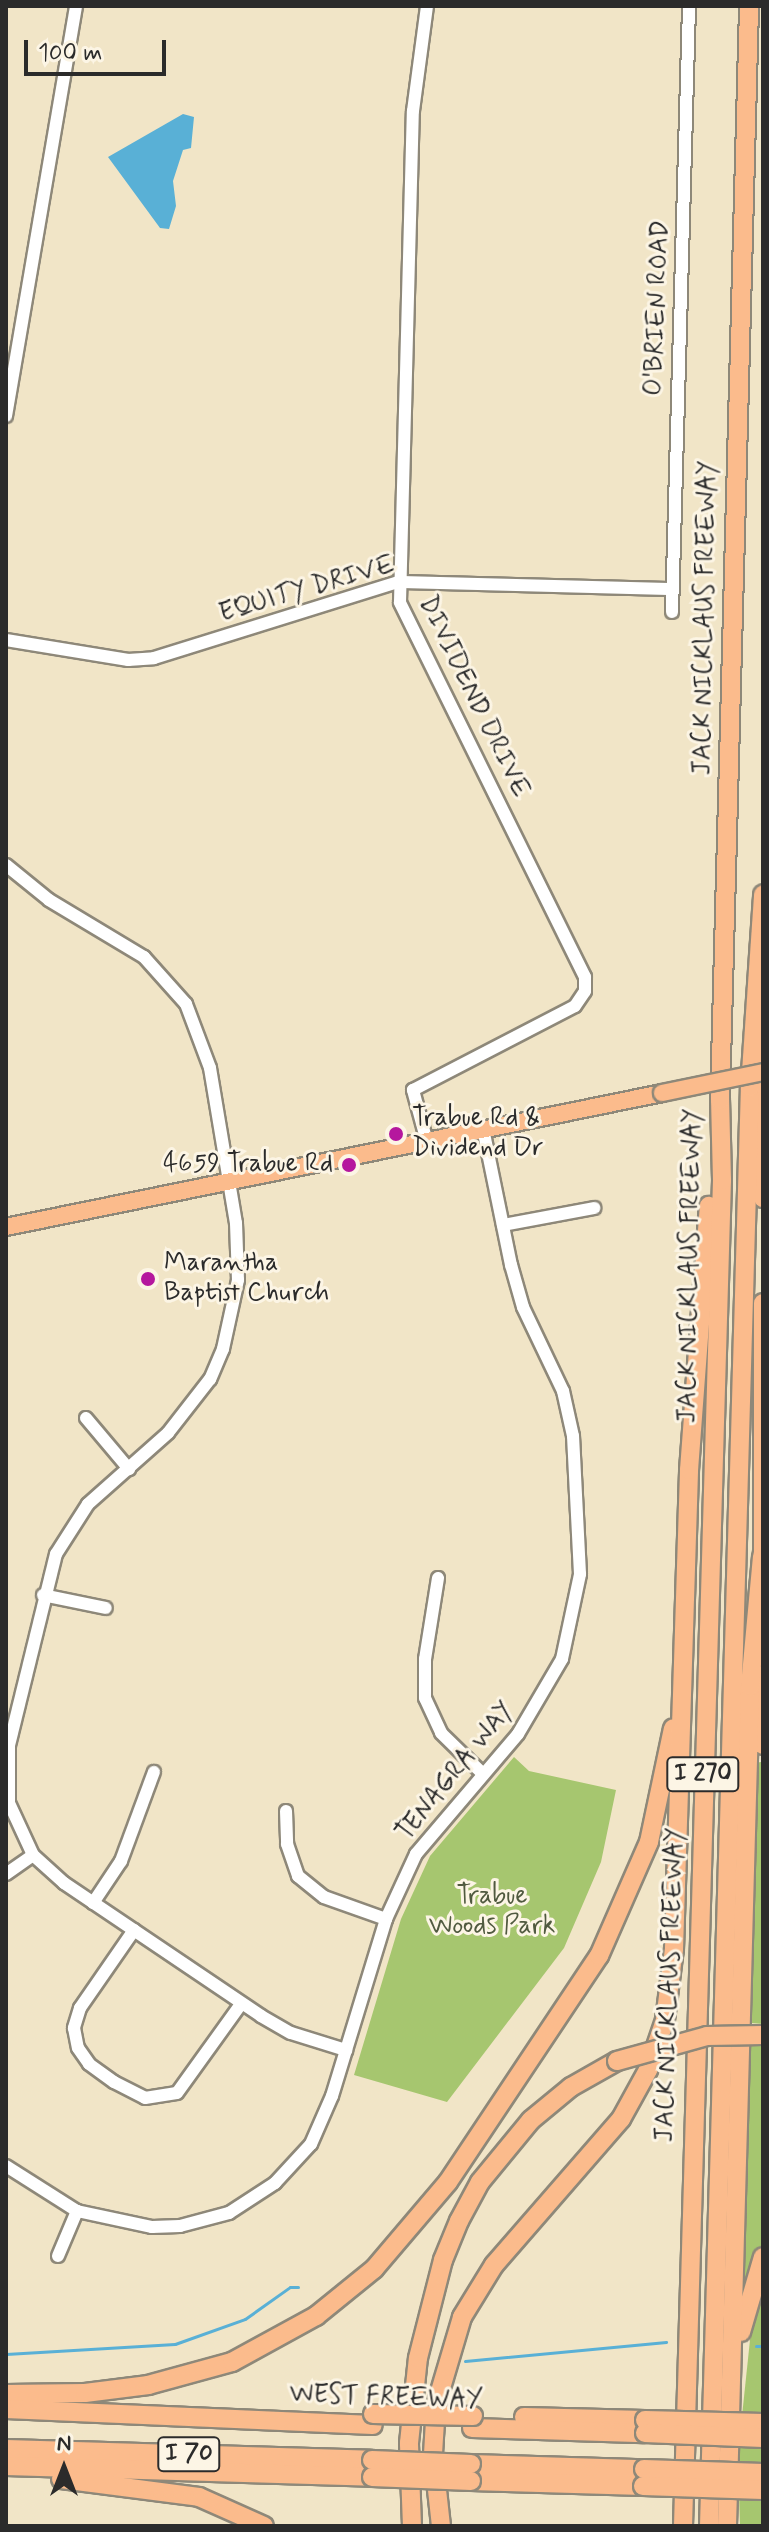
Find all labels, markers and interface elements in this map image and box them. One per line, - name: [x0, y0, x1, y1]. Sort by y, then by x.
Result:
- scale bar: [28, 24, 170, 74]
- text: 100 m: [38, 38, 102, 69]
- street label: O'BRIEN ROAD: [639, 219, 677, 397]
- street label: JACK NICKLAUS FREEWAY: [688, 460, 724, 776]
- street label: EQUITY DRIVE: [216, 550, 398, 630]
- street label: DIVIDEND DRIVE: [410, 590, 536, 804]
- place label: Trabue Rd & Dividend Dr: [412, 1103, 542, 1164]
- street label: JACK NICKLAUS FREEWAY: [673, 1108, 709, 1424]
- marker: Trabue Rd & Dividend Dr: [387, 1125, 405, 1143]
- place label: 4659 Trabue Rd: [163, 1149, 333, 1181]
- marker: 4659 Trabue Rd: [340, 1156, 358, 1174]
- place label: Marantha Baptist Church: [164, 1248, 329, 1310]
- marker: Marantha Baptist Church: [139, 1270, 157, 1288]
- street label: TENAGRA WAY: [390, 1695, 522, 1849]
- road number: I 270: [665, 1754, 741, 1794]
- street label: JACK NICKLAUS FREEWAY: [650, 1826, 692, 2144]
- park label: Trabue Woods Park: [429, 1881, 555, 1942]
- street label: WEST FREEWAY: [289, 2379, 483, 2417]
- north arrow: [24, 2428, 104, 2508]
- text: N: [57, 2430, 71, 2458]
- road number: I 70: [157, 2434, 221, 2474]

